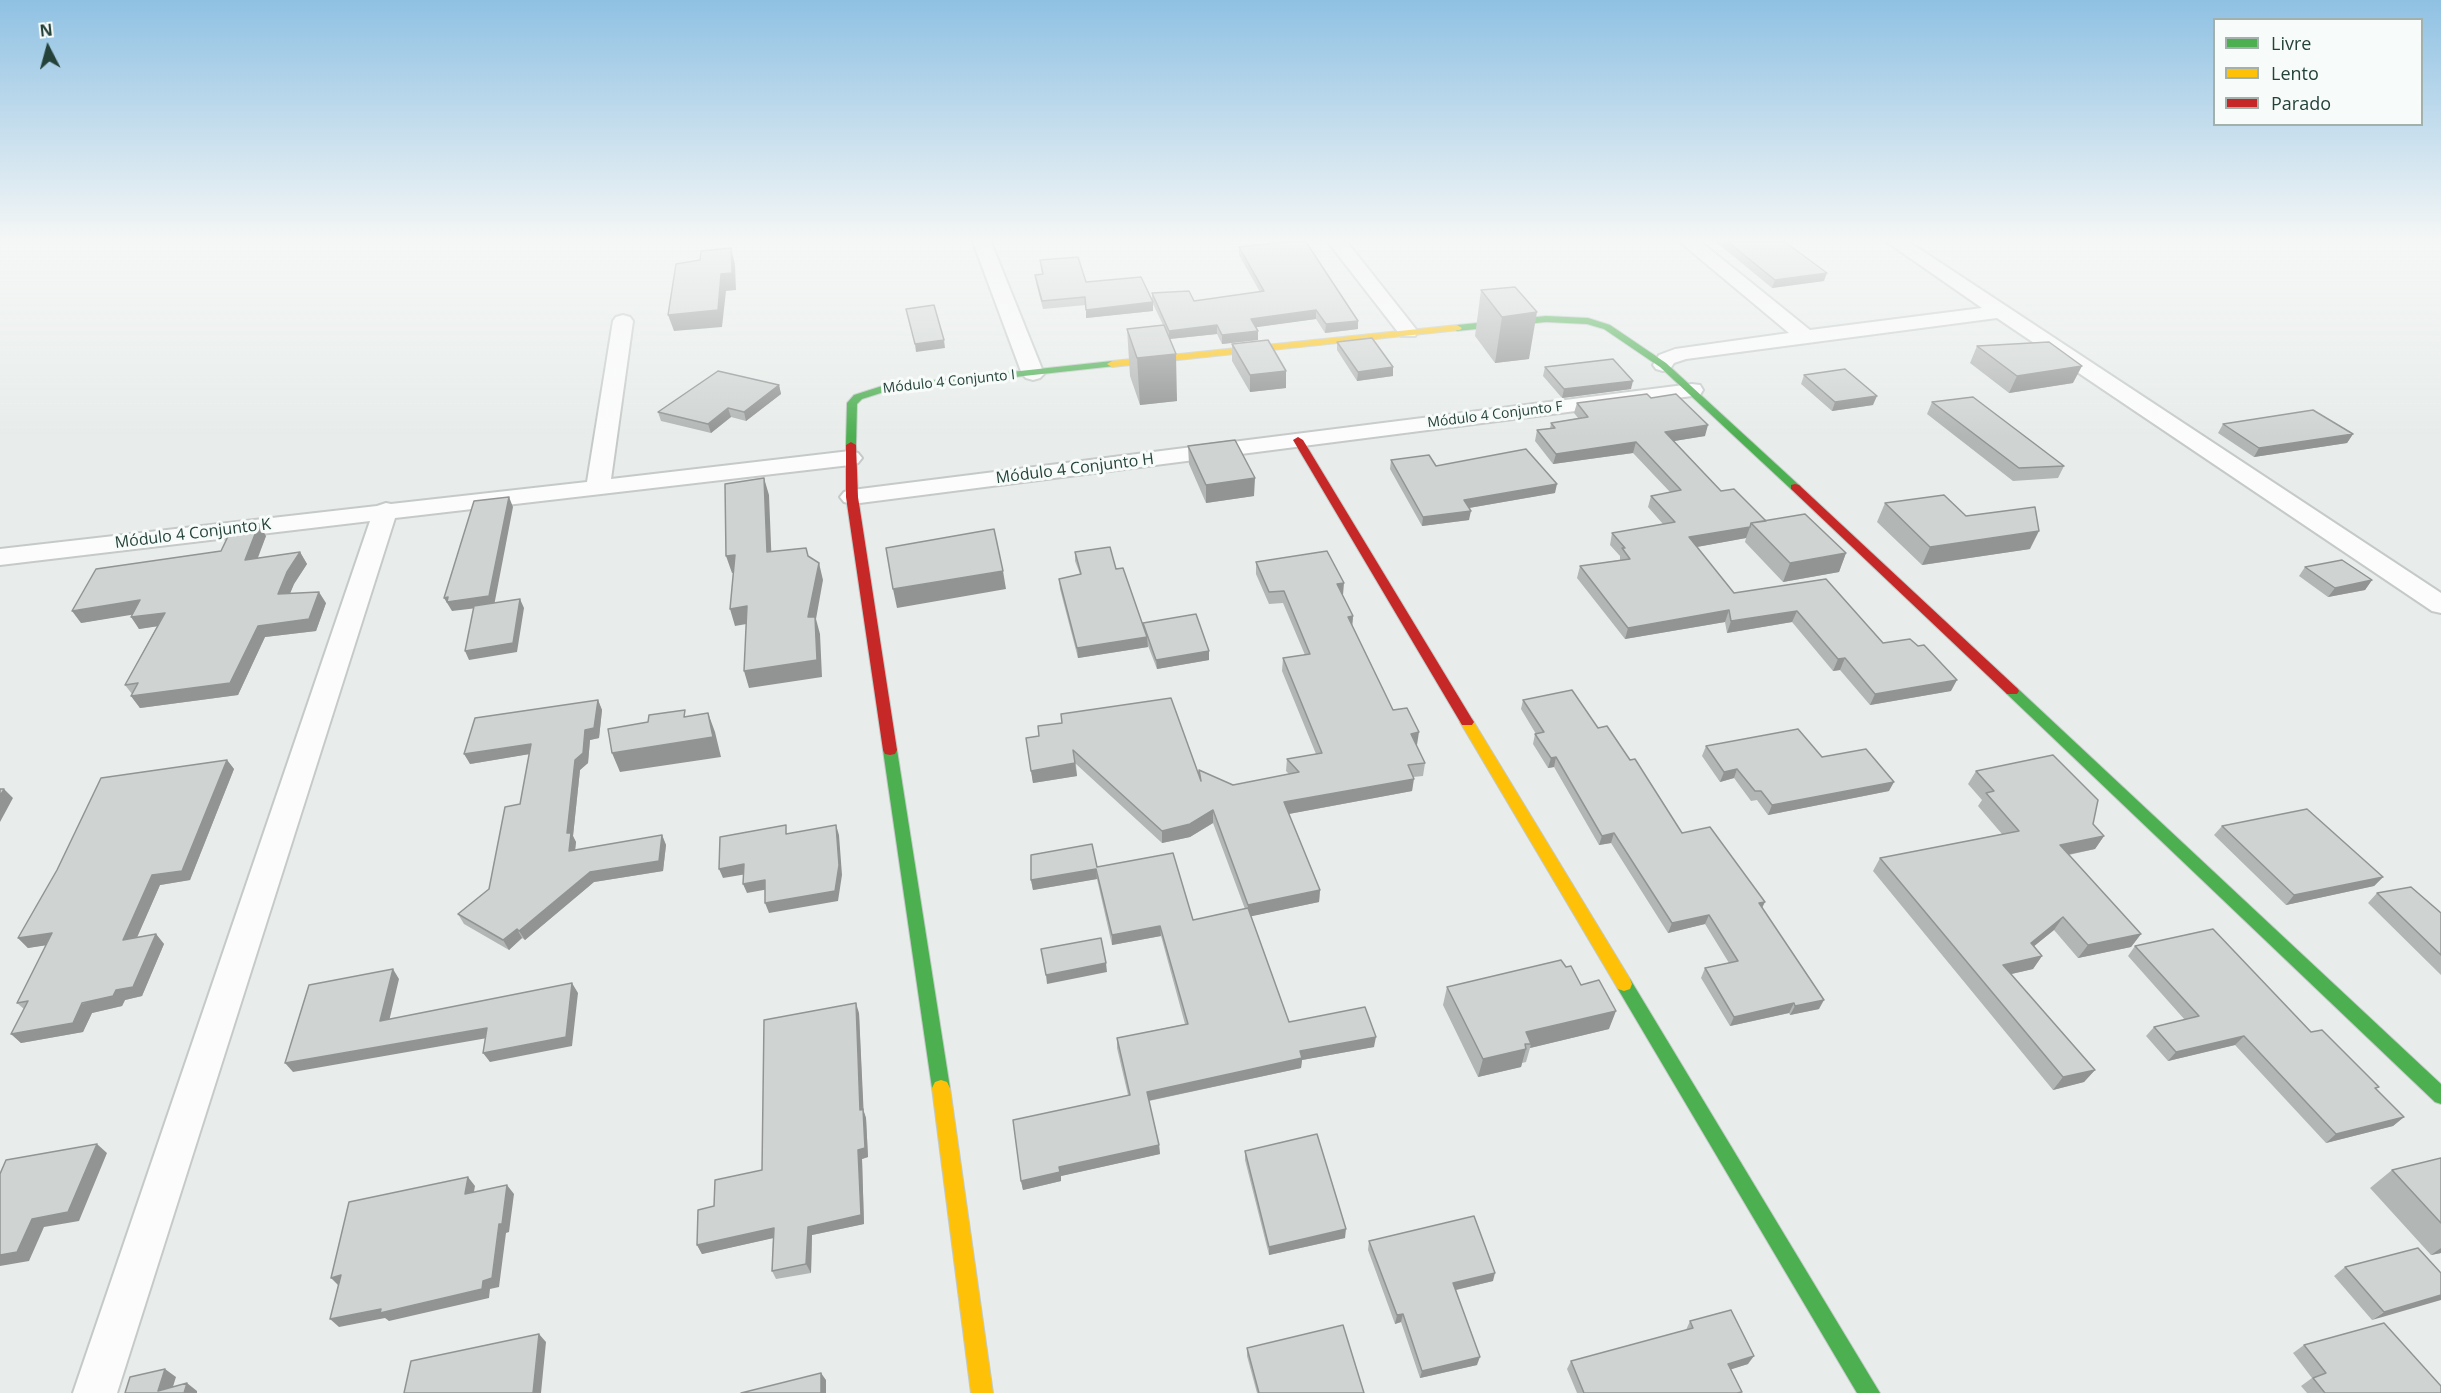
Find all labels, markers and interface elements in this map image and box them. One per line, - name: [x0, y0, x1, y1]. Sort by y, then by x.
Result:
- north arrow: [18, 18, 78, 78]
- text: N: [38, 18, 54, 42]
- legend: [2213, 18, 2423, 126]
- text: Livre: [2271, 31, 2311, 55]
- text: Lento: [2271, 61, 2319, 85]
- text: Parado: [2271, 91, 2331, 115]
- street label: Módulo 4 Conjunto I: [882, 367, 1016, 397]
- street label: Módulo 4 Conjunto F: [1426, 398, 1564, 432]
- street label: Módulo 4 Conjunto H: [995, 450, 1155, 488]
- street label: Módulo 4 Conjunto K: [114, 515, 272, 553]

